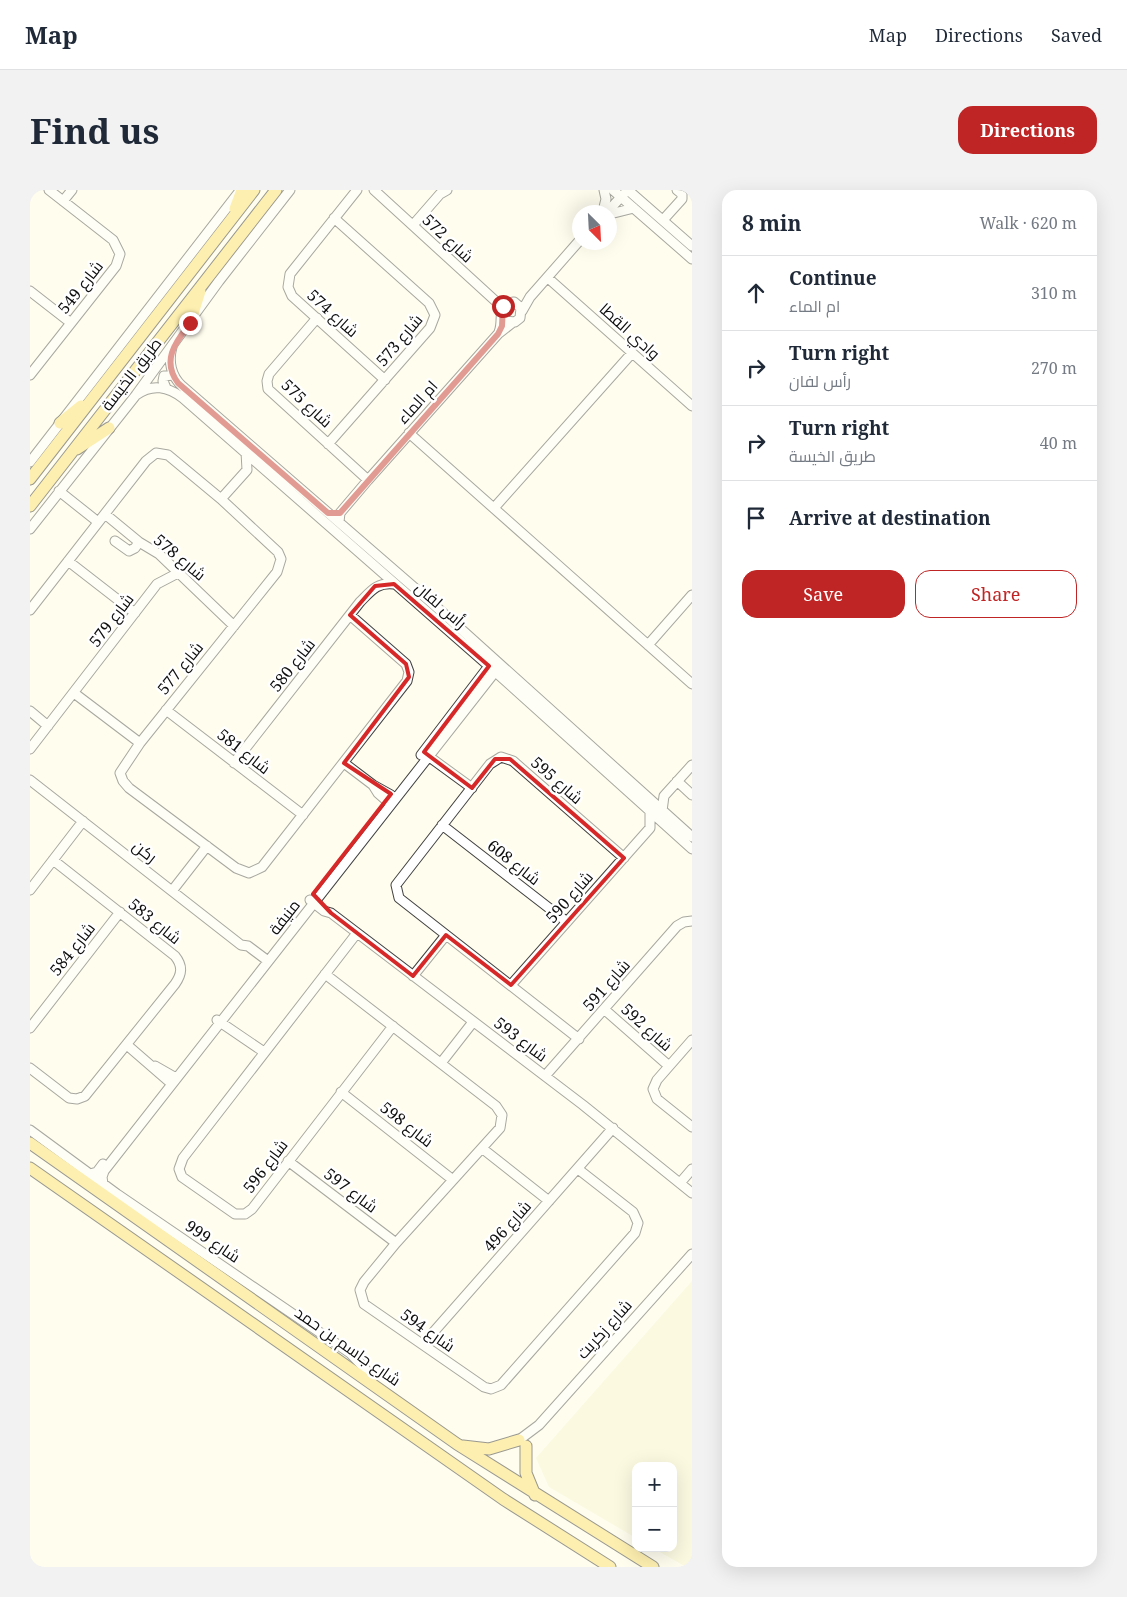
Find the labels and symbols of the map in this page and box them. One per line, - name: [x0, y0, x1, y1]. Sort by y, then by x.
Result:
- north arrow: [572, 205, 617, 250]
- street label: شارع 572: [417, 209, 478, 268]
- street label: شارع 549: [52, 256, 109, 319]
- street label: شارع 574: [302, 284, 363, 343]
- route start: [492, 295, 515, 318]
- street label: وادي القطا: [593, 298, 665, 366]
- street label: شارع 573: [371, 309, 428, 371]
- route end: [179, 312, 202, 335]
- street label: طريق الخيسة: [96, 333, 166, 415]
- street label: شارع 575: [276, 374, 337, 433]
- street label: ام الماء: [392, 376, 443, 429]
- street label: شارع 578: [149, 529, 211, 586]
- street label: رأس لفان: [410, 576, 472, 634]
- street label: شارع 579: [84, 589, 139, 652]
- street label: شارع 580: [264, 634, 321, 697]
- street label: شارع 577: [152, 637, 209, 700]
- street label: شارع 581: [212, 723, 275, 780]
- street label: شارع 595: [526, 751, 588, 809]
- street label: شارع 608: [482, 834, 545, 891]
- street label: ركن: [128, 835, 162, 867]
- street label: شارع 590: [540, 866, 598, 928]
- street label: شارع 583: [123, 893, 186, 950]
- street label: منيفة: [263, 895, 305, 939]
- street label: شارع 584: [44, 918, 101, 981]
- street label: شارع 591: [577, 954, 635, 1016]
- street label: شارع 592: [616, 998, 677, 1057]
- street label: شارع 593: [489, 1012, 552, 1067]
- street label: شارع 598: [375, 1096, 438, 1153]
- street label: شارع 596: [238, 1135, 293, 1198]
- street label: شارع 597: [319, 1163, 382, 1218]
- street label: شارع 496: [478, 1196, 537, 1257]
- street label: شارع 999: [181, 1215, 245, 1268]
- street label: شارع زكريت: [571, 1295, 637, 1364]
- street label: شارع جاسم بن حمد: [290, 1301, 405, 1392]
- street label: شارع 594: [396, 1303, 460, 1358]

